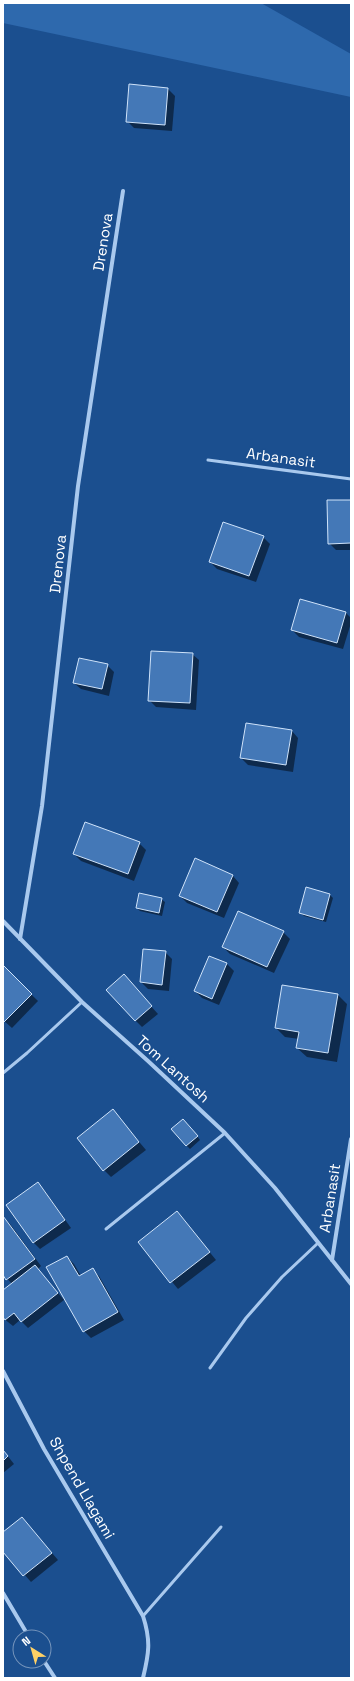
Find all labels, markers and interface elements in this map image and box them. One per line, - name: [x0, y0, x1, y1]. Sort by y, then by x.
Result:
- street label: Drenova: [89, 211, 117, 272]
- street label: Arbanasit: [245, 443, 317, 472]
- street label: Drenova: [45, 533, 70, 594]
- street label: Tom Lantosh: [133, 1031, 214, 1107]
- street label: Arbanasit: [315, 1162, 344, 1234]
- street label: Shpend Llagami: [46, 1433, 119, 1542]
- north arrow: [12, 1629, 52, 1669]
- text: N: [19, 1633, 33, 1649]

